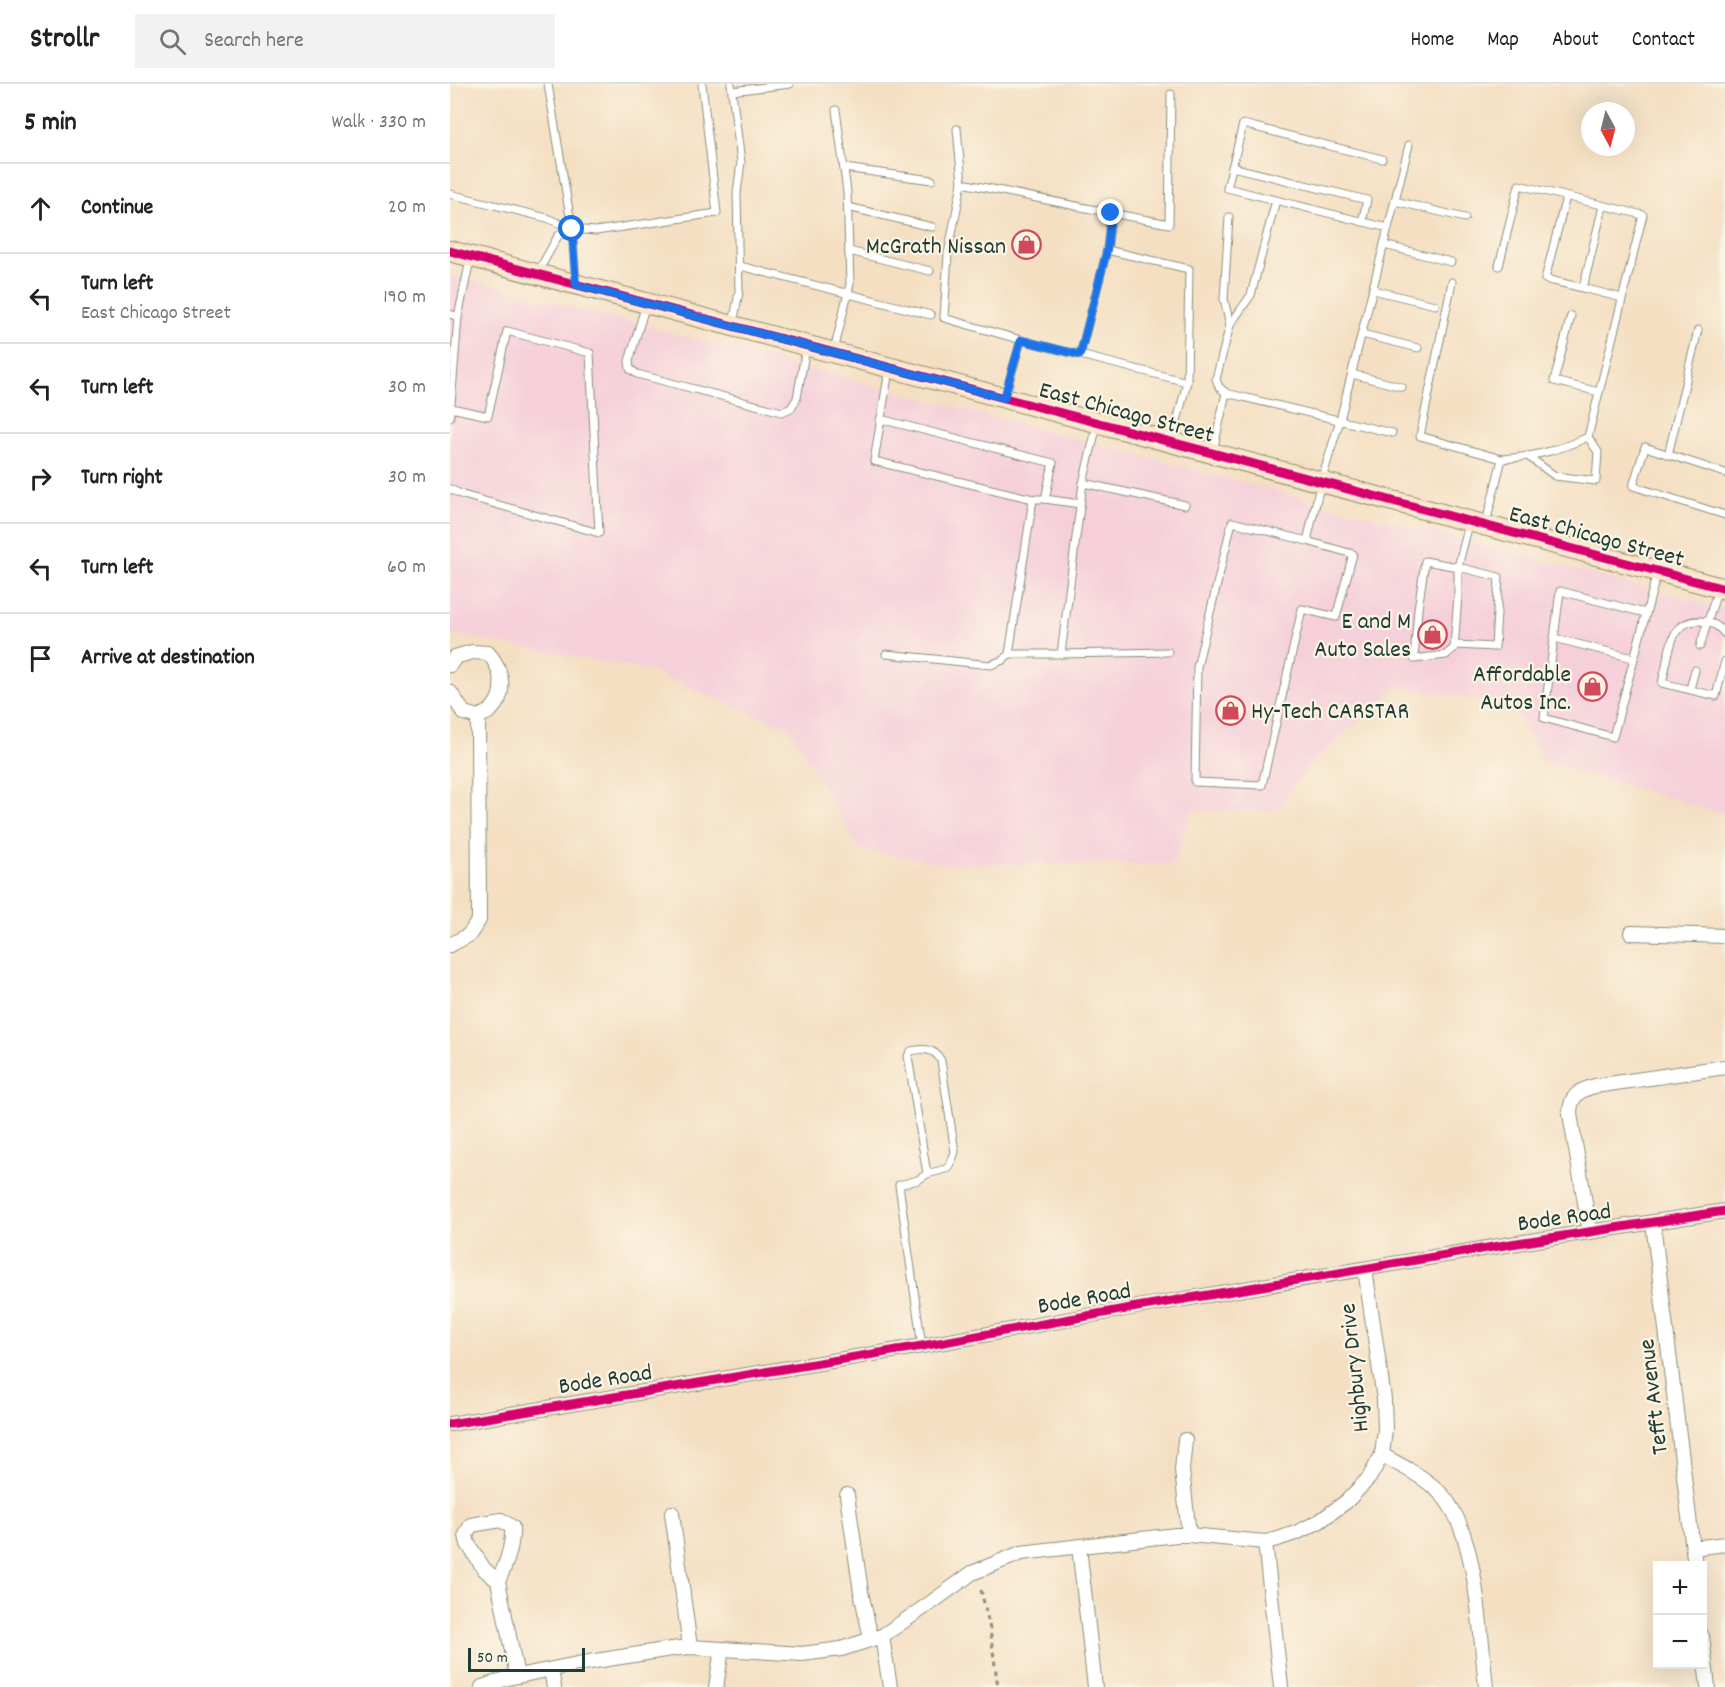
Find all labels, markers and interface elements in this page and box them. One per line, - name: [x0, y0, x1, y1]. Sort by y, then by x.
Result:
- search box: [135, 14, 555, 68]
- text: Strollr: [30, 21, 99, 61]
- icon: search: [156, 25, 189, 58]
- text: Search here: [204, 26, 304, 57]
- text: Home: [1410, 26, 1454, 56]
- text: Map: [1487, 26, 1519, 56]
- text: About: [1552, 26, 1599, 56]
- text: Contact: [1632, 26, 1695, 56]
- north arrow: [1581, 102, 1635, 156]
- text: 5 min: [24, 105, 77, 142]
- text: Walk · 330 m: [331, 109, 426, 137]
- icon: ahead: [24, 192, 57, 225]
- text: Continue: [81, 193, 153, 224]
- text: 20 m: [388, 194, 426, 222]
- route end: [1097, 199, 1123, 225]
- route start: [558, 215, 584, 241]
- shop icon: McGrath Nissan: [1011, 229, 1043, 261]
- place label: McGrath Nissan: [866, 231, 1006, 265]
- text: Turn left: [81, 269, 153, 300]
- icon: left: [24, 282, 57, 315]
- text: 190 m: [383, 284, 426, 312]
- text: East Chicago Street: [81, 300, 231, 328]
- icon: left: [24, 372, 57, 405]
- text: Turn left: [81, 373, 153, 404]
- text: 30 m: [388, 374, 426, 402]
- street label: East Chicago Street: [1035, 374, 1218, 454]
- icon: right: [24, 462, 57, 495]
- text: Turn right: [81, 463, 163, 494]
- text: 30 m: [388, 464, 426, 492]
- street label: East Chicago Street: [1505, 498, 1688, 578]
- icon: left: [24, 552, 57, 585]
- text: Turn left: [81, 553, 153, 584]
- text: 60 m: [387, 554, 426, 582]
- place label: E and M Auto Sales: [1314, 606, 1411, 668]
- shop icon: E and M Auto Sales: [1416, 618, 1448, 650]
- icon: arrive: [24, 642, 57, 675]
- text: Arrive at destination: [81, 643, 255, 674]
- place label: Affordable Autos Inc.: [1473, 659, 1571, 721]
- shop icon: Affordable Autos Inc.: [1576, 671, 1608, 703]
- shop icon: Hy-Tech CARSTAR: [1214, 694, 1246, 726]
- place label: Hy-Tech CARSTAR: [1251, 696, 1409, 730]
- street label: Bode Road: [1515, 1196, 1613, 1242]
- street label: Bode Road: [1035, 1275, 1134, 1325]
- street label: Highbury Drive: [1332, 1302, 1380, 1434]
- street label: Tefft Avenue: [1631, 1337, 1679, 1456]
- street label: Bode Road: [556, 1357, 655, 1405]
- map controls: [1653, 1561, 1707, 1669]
- button: +: [1653, 1561, 1707, 1615]
- button: −: [1653, 1615, 1707, 1669]
- scale bar: [468, 1645, 585, 1672]
- text: 50 m: [477, 1647, 508, 1670]

